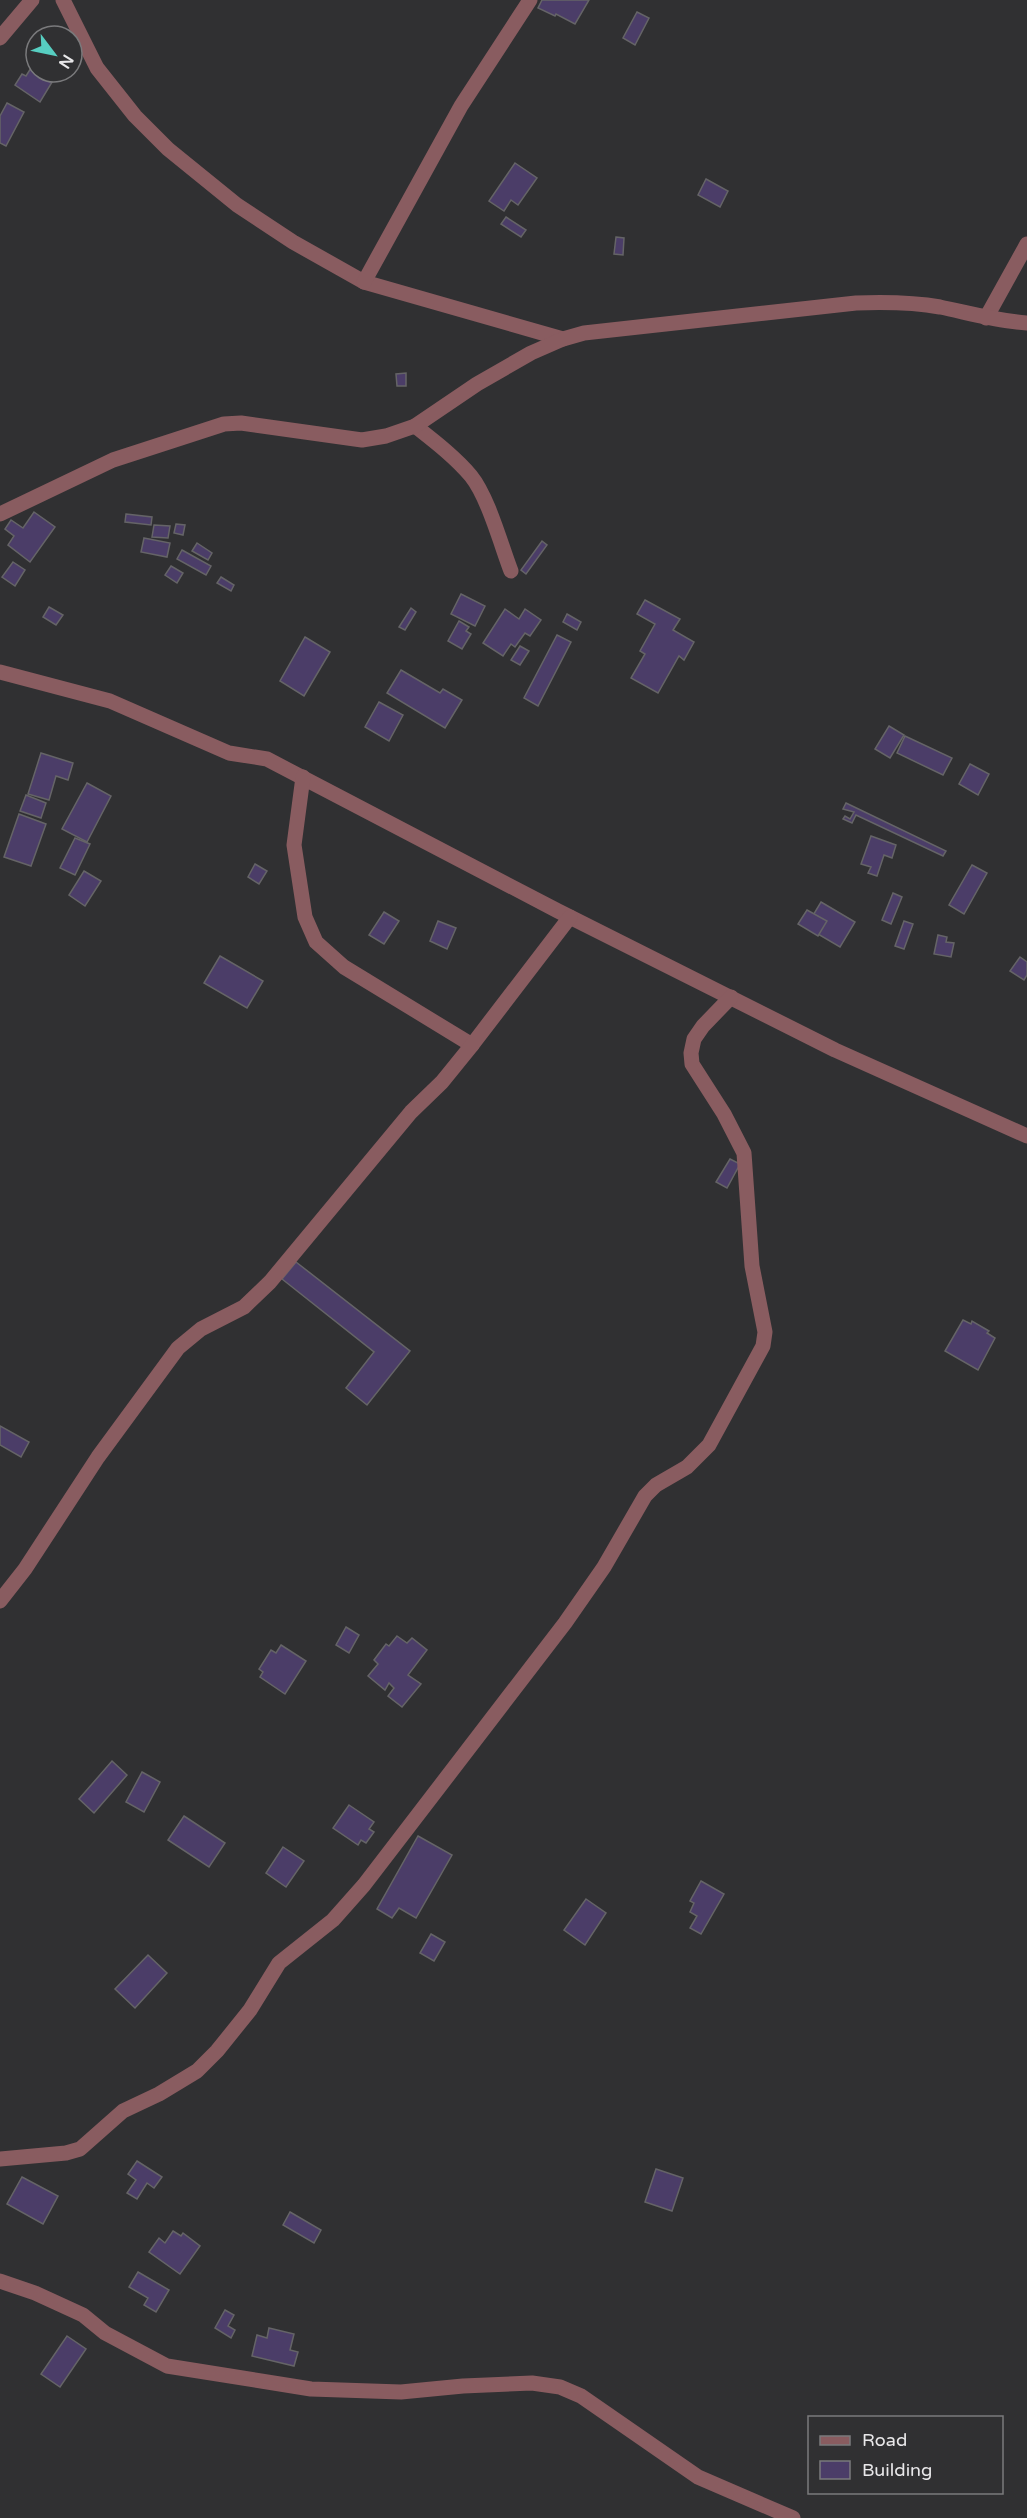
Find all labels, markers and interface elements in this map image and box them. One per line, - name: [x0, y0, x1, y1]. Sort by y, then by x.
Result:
- north arrow: [24, 24, 84, 84]
- text: N: [54, 51, 78, 72]
- legend: [808, 2416, 1003, 2494]
- text: Road: [862, 2429, 907, 2451]
- text: Building: [862, 2459, 932, 2481]

